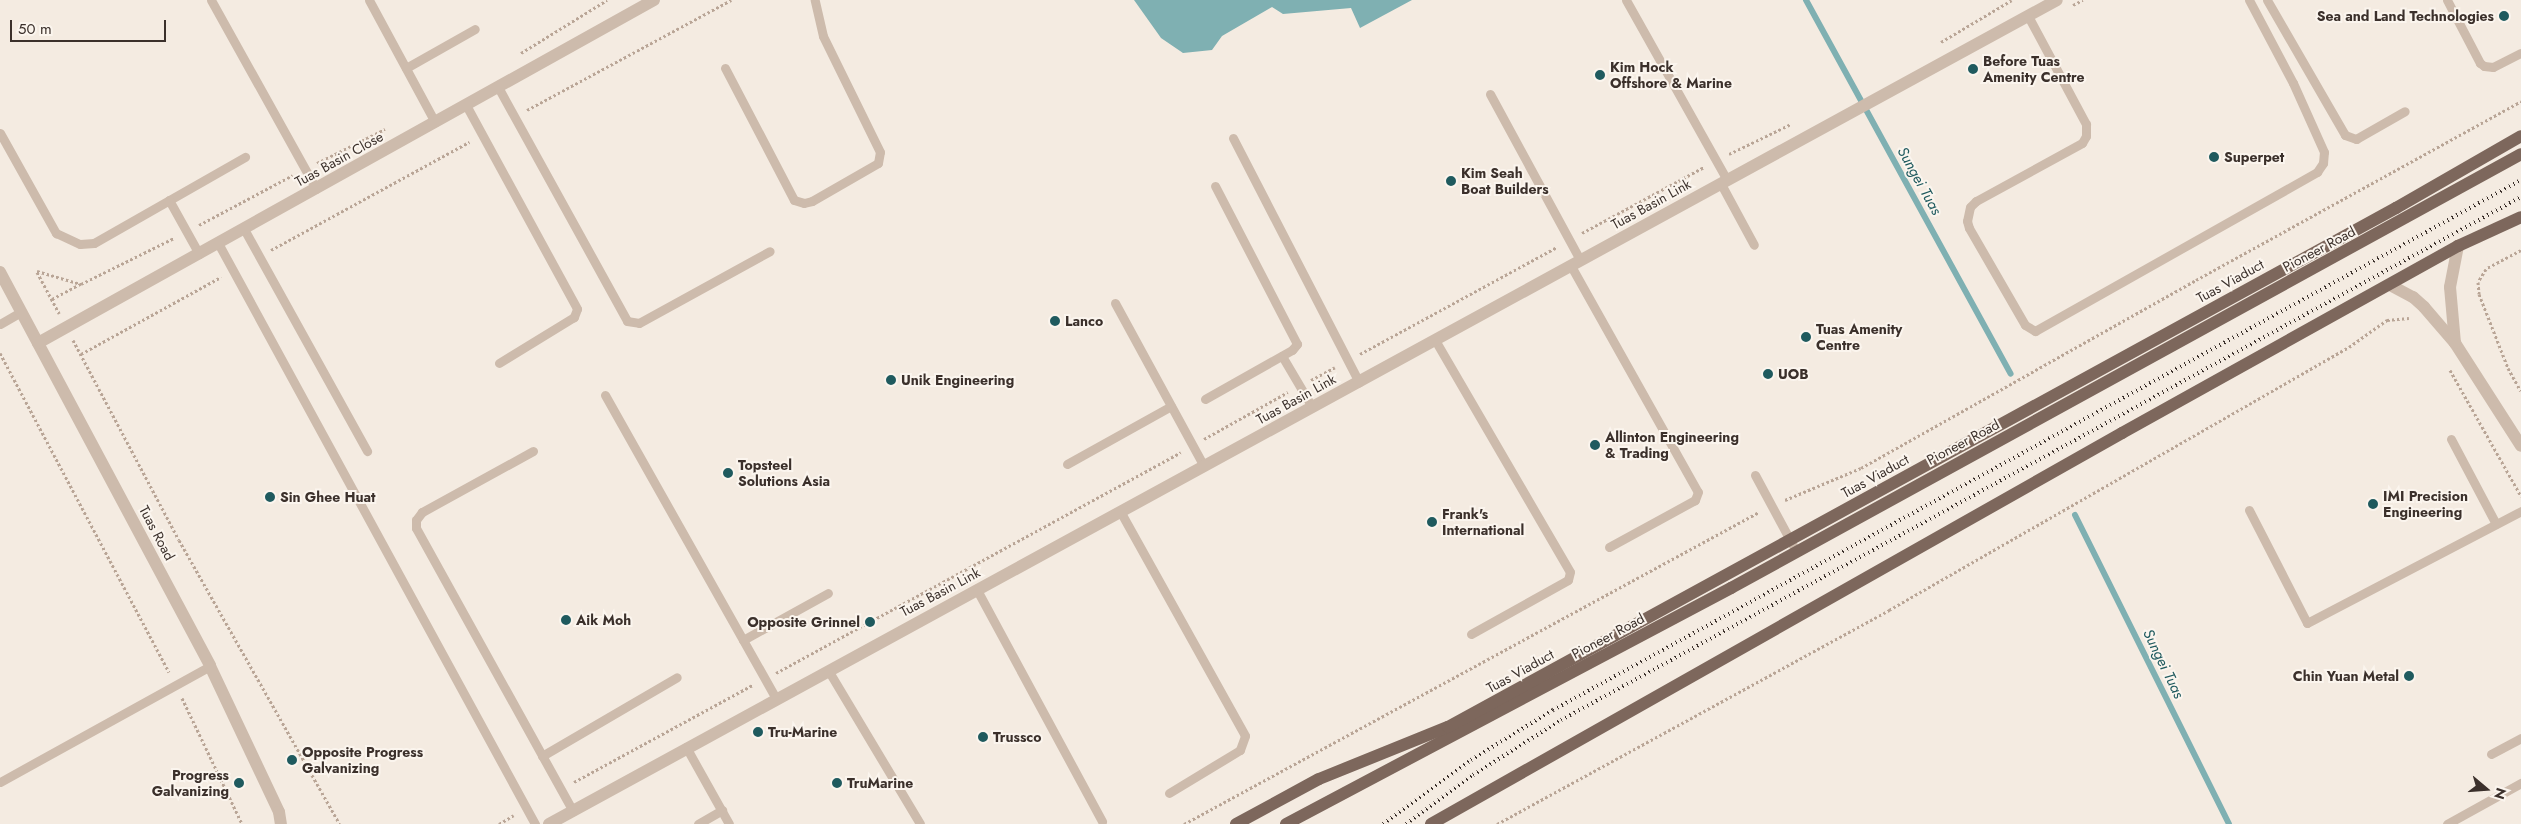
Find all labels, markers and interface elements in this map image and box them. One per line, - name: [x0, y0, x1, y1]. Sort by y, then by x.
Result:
- place label: Sea and Land Technologies: [2317, 8, 2494, 24]
- scale bar: [12, 10, 169, 42]
- marker: Sea and Land Technologies: [2498, 10, 2510, 22]
- text: 50 m: [18, 18, 52, 40]
- place label: Before Tuas Amenity Centre: [1983, 53, 2085, 85]
- place label: Kim Hock Offshore & Marine: [1610, 59, 1732, 92]
- marker: Before Tuas Amenity Centre: [1967, 63, 1979, 75]
- marker: Kim Hock Offshore & Marine: [1594, 69, 1606, 81]
- street label: Tuas Basin Close: [292, 128, 386, 190]
- water label: Sungei Tuas: [1893, 144, 1945, 218]
- place label: Superpet: [2224, 149, 2284, 165]
- marker: Superpet: [2208, 151, 2220, 163]
- place label: Kim Seah Boat Builders: [1461, 165, 1549, 198]
- marker: Kim Seah Boat Builders: [1445, 175, 1457, 187]
- street label: Tuas Basin Link: [1608, 175, 1694, 233]
- street label: Pioneer Road: [2280, 223, 2358, 275]
- street label: Tuas Viaduct: [2193, 256, 2267, 306]
- place label: Lanco: [1065, 313, 1103, 329]
- marker: Lanco: [1049, 315, 1061, 327]
- place label: Tuas Amenity Centre: [1816, 321, 1902, 354]
- marker: Tuas Amenity Centre: [1800, 331, 1812, 343]
- place label: UOB: [1778, 366, 1809, 382]
- marker: UOB: [1762, 368, 1774, 380]
- street label: Tuas Basin Link: [1253, 370, 1339, 428]
- place label: Unik Engineering: [901, 372, 1014, 388]
- marker: Unik Engineering: [885, 374, 897, 386]
- street label: Pioneer Road: [1924, 416, 2002, 468]
- place label: Allinton Engineering & Trading: [1605, 429, 1739, 462]
- marker: Allinton Engineering & Trading: [1589, 439, 1601, 451]
- street label: Tuas Viaduct: [1838, 451, 1912, 501]
- place label: Topsteel Solutions Asia: [738, 457, 830, 490]
- marker: Topsteel Solutions Asia: [722, 467, 734, 479]
- place label: IMI Precision Engineering: [2383, 488, 2468, 520]
- place label: Sin Ghee Huat: [280, 489, 376, 505]
- marker: Sin Ghee Huat: [264, 491, 276, 503]
- marker: IMI Precision Engineering: [2367, 498, 2379, 510]
- street label: Tuas Road: [136, 503, 178, 563]
- place label: Frank's International: [1442, 506, 1524, 538]
- marker: Frank's International: [1426, 516, 1438, 528]
- street label: Tuas Basin Link: [897, 564, 983, 620]
- street label: Pioneer Road: [1569, 610, 1647, 662]
- place label: Aik Moh: [576, 612, 631, 628]
- marker: Aik Moh: [560, 614, 572, 626]
- place label: Opposite Grinnel: [747, 614, 860, 630]
- marker: Opposite Grinnel: [864, 616, 876, 628]
- water label: Sungei Tuas: [2139, 626, 2187, 702]
- street label: Tuas Viaduct: [1483, 646, 1557, 696]
- place label: Chin Yuan Metal: [2293, 668, 2399, 684]
- marker: Chin Yuan Metal: [2403, 670, 2415, 682]
- place label: Tru-Marine: [768, 724, 837, 740]
- marker: Tru-Marine: [752, 726, 764, 738]
- place label: Trussco: [993, 729, 1041, 745]
- marker: Trussco: [977, 731, 989, 743]
- place label: Opposite Progress Galvanizing: [302, 744, 423, 776]
- marker: Opposite Progress Galvanizing: [286, 754, 298, 766]
- north arrow: [2461, 764, 2511, 814]
- place label: Progress Galvanizing: [152, 767, 229, 800]
- place label: TruMarine: [847, 775, 913, 791]
- marker: Progress Galvanizing: [233, 777, 245, 789]
- marker: TruMarine: [831, 777, 843, 789]
- text: N: [2489, 785, 2511, 802]

